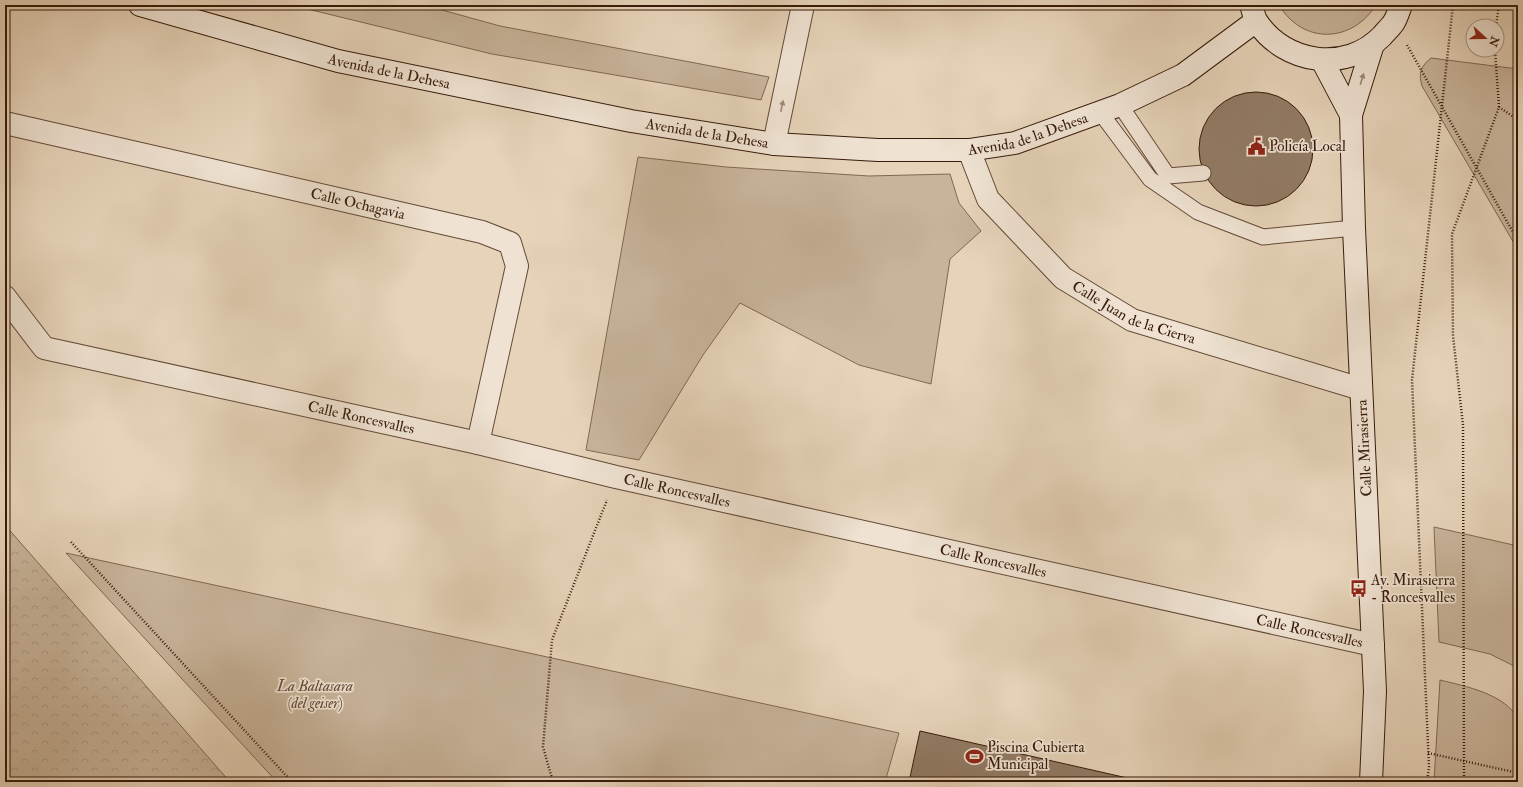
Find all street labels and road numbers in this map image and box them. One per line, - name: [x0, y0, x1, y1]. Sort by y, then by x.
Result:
- street label: Avenida de la Dehesa: [325, 49, 453, 94]
- street label: Avenida de la Dehesa: [966, 108, 1091, 160]
- street label: Avenida de la Dehesa: [643, 114, 771, 153]
- street label: Calle Ochagavia: [309, 184, 408, 224]
- street label: Calle Juan de la Cierva: [1068, 277, 1198, 349]
- street label: Calle Roncesvalles: [306, 397, 416, 439]
- street label: Calle Mirasierra: [1352, 398, 1377, 497]
- street label: Calle Roncesvalles: [622, 470, 732, 512]
- street label: Calle Roncesvalles: [938, 540, 1048, 582]
- street label: Calle Roncesvalles: [1254, 610, 1365, 652]

